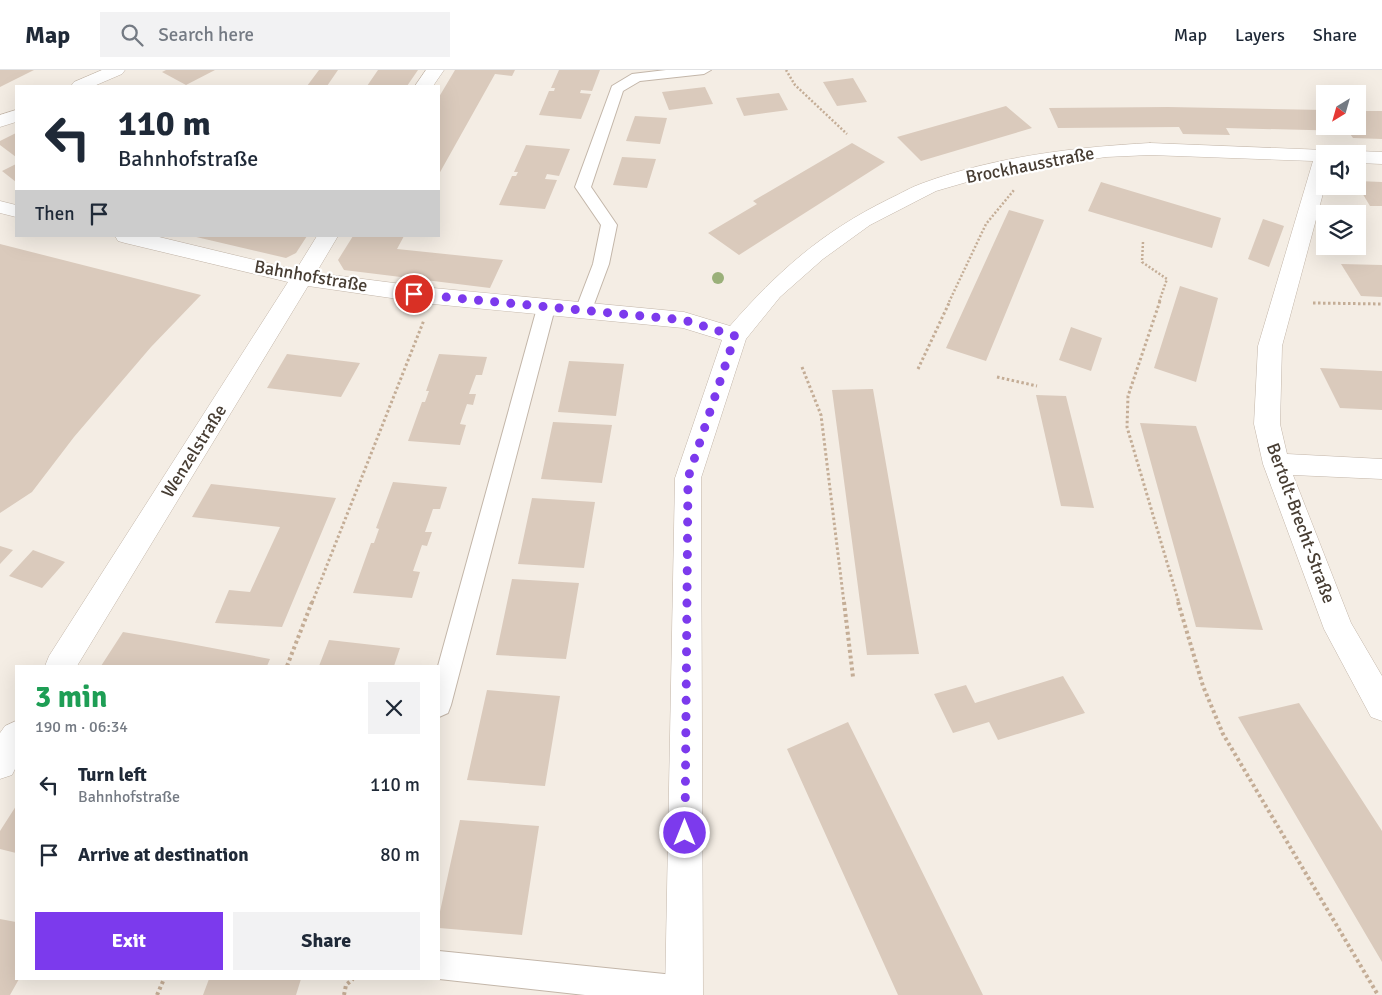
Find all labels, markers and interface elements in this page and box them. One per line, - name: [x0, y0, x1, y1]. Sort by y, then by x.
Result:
- search box: [100, 12, 450, 57]
- text: Map: [25, 20, 70, 50]
- icon: search: [118, 21, 146, 49]
- text: Search here: [158, 23, 254, 47]
- text: Map: [1174, 24, 1207, 46]
- text: Layers: [1235, 24, 1285, 46]
- text: Share: [1313, 24, 1357, 46]
- north arrow: [1316, 85, 1366, 135]
- map controls: [1316, 85, 1366, 255]
- text: 110 m: [118, 102, 211, 145]
- icon: left: [35, 105, 100, 170]
- street label: Brockhausstraße: [964, 142, 1096, 188]
- text: Bahnhofstraße: [118, 145, 258, 172]
- button: sound: [1316, 145, 1366, 195]
- icon: arrive: [85, 200, 113, 228]
- text: Then: [35, 202, 75, 226]
- button: layers: [1316, 205, 1366, 255]
- street label: Bahnhofstraße: [253, 255, 369, 297]
- pin: [393, 273, 435, 315]
- icon: arrive: [400, 280, 428, 308]
- street label: Wenzelstraße: [157, 400, 231, 502]
- street label: Bertolt-Brecht-Straße: [1262, 440, 1340, 606]
- text: 3 min: [35, 679, 107, 716]
- button: close: [368, 682, 420, 734]
- text: 190 m · 06:34: [35, 717, 128, 737]
- text: Turn left: [78, 763, 147, 787]
- icon: left: [35, 771, 63, 799]
- text: 110 m: [370, 773, 420, 797]
- text: Bahnhofstraße: [78, 787, 180, 807]
- position arrow: [658, 806, 710, 858]
- icon: arrive: [35, 841, 63, 869]
- text: Arrive at destination: [78, 843, 249, 867]
- text: 80 m: [380, 843, 420, 867]
- button: Exit: [35, 912, 223, 970]
- button: Share: [233, 912, 420, 970]

